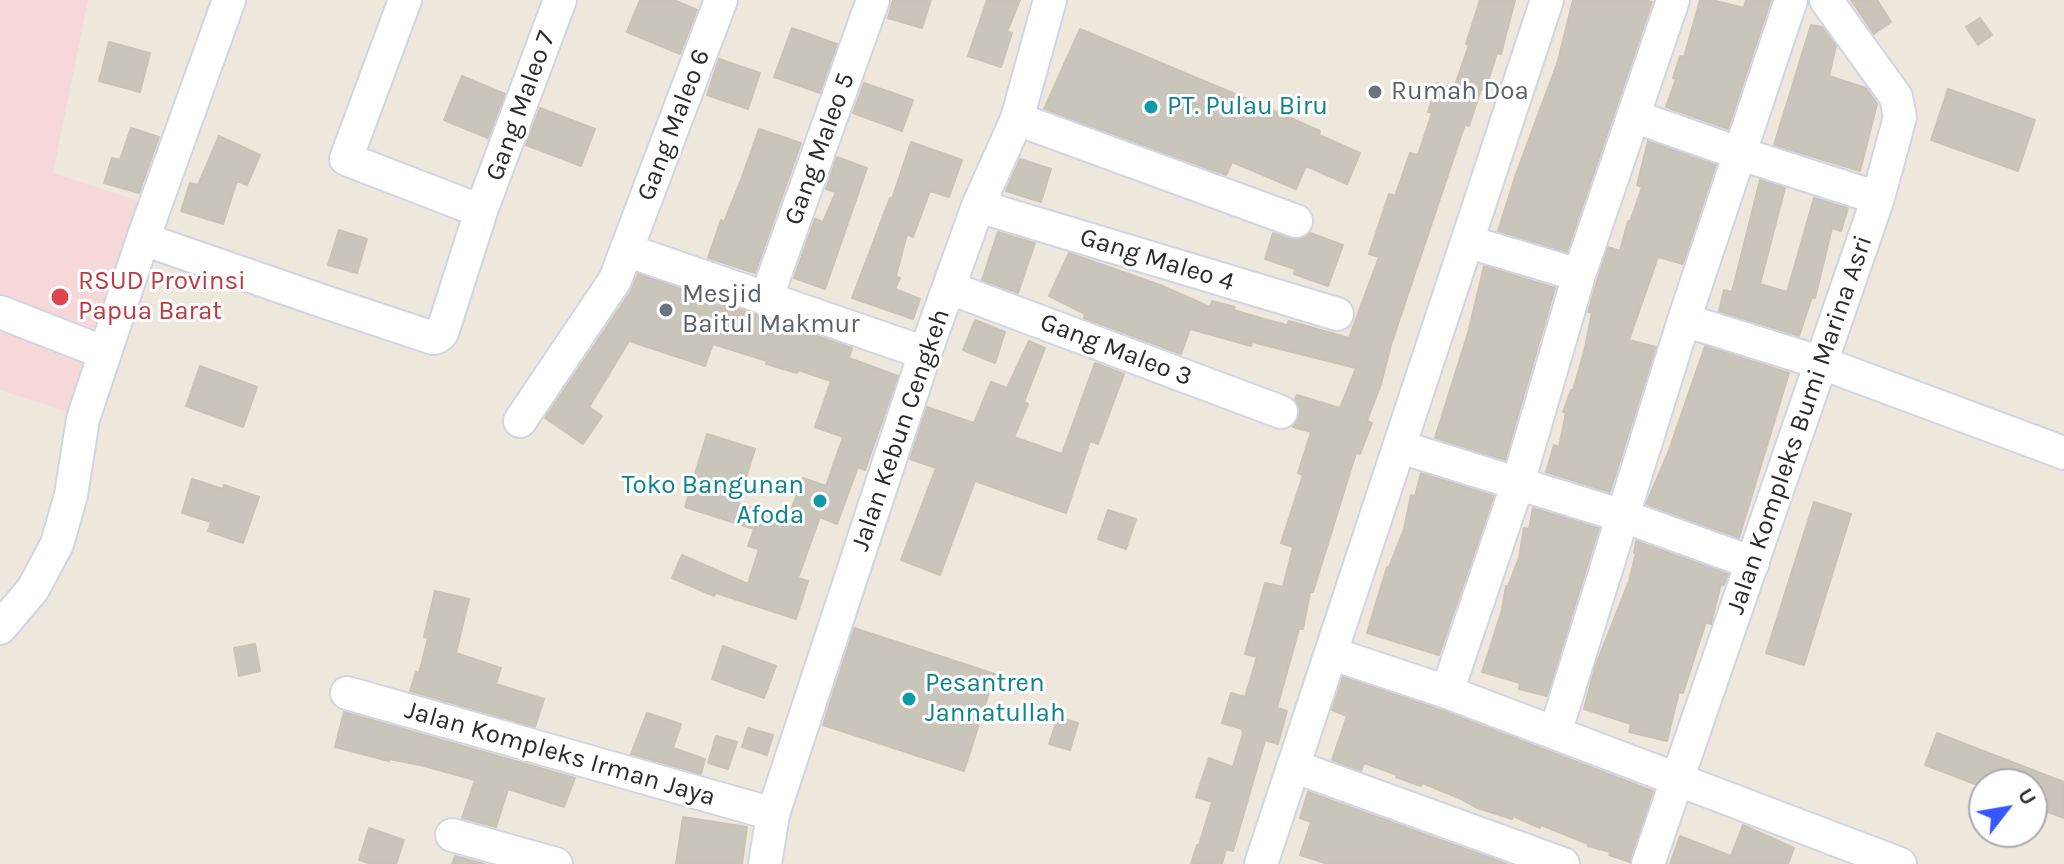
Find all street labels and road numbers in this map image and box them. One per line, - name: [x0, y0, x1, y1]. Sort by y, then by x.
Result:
- street label: Gang Maleo 7: [479, 27, 563, 185]
- street label: Gang Maleo 6: [631, 45, 717, 205]
- street label: Gang Maleo 5: [778, 69, 862, 229]
- street label: Gang Maleo 4: [1076, 222, 1238, 298]
- street label: Jalan Kompleks Bumi Marina Asri: [1720, 232, 1880, 618]
- street label: Jalan Kebun Cengkeh: [845, 305, 957, 555]
- street label: Gang Maleo 3: [1036, 307, 1196, 393]
- street label: Jalan Kompleks Irman Jaya: [401, 695, 719, 813]

